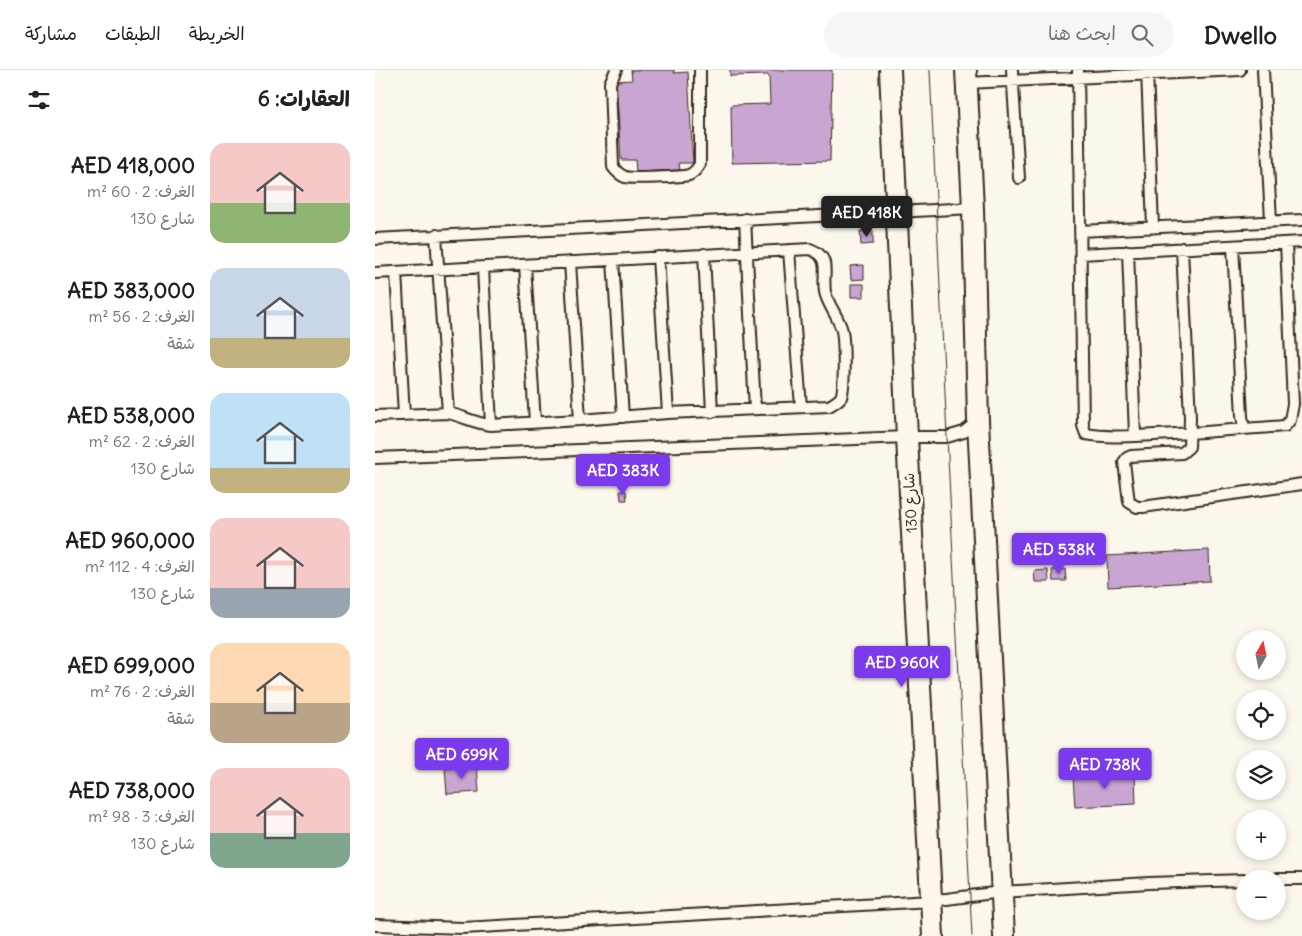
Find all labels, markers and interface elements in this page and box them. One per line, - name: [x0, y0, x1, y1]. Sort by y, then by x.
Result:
- search box: [824, 12, 1174, 57]
- text: Dwello: [1204, 20, 1277, 50]
- text: ابحث هنا: [1048, 21, 1116, 45]
- icon: search: [1128, 21, 1156, 49]
- text: مشاركة: [25, 22, 77, 45]
- text: الطبقات: [105, 22, 161, 45]
- text: الخريطة: [189, 22, 245, 45]
- text: العقارات: 6: [258, 85, 350, 112]
- icon: filters: [25, 86, 53, 114]
- text: AED 418,000: [71, 152, 195, 179]
- icon: home: [250, 163, 310, 223]
- text: الغرف: 2 · 60 m²: [87, 181, 195, 201]
- pin: AED 418K: [815, 196, 919, 238]
- text: AED 418K: [832, 202, 902, 222]
- text: شارع 130: [131, 208, 195, 228]
- text: AED 383,000: [67, 277, 195, 304]
- icon: home: [250, 288, 310, 348]
- text: الغرف: 2 · 56 m²: [88, 306, 195, 326]
- text: شقة: [167, 333, 195, 353]
- text: AED 538,000: [67, 402, 195, 429]
- icon: home: [250, 413, 310, 473]
- text: الغرف: 2 · 62 m²: [89, 431, 195, 451]
- pin: AED 383K: [571, 454, 675, 496]
- text: شارع 130: [131, 458, 195, 478]
- text: AED 383K: [587, 460, 659, 480]
- street label: شارع 130: [899, 472, 922, 534]
- text: AED 960,000: [65, 527, 195, 554]
- pin: AED 538K: [1007, 532, 1111, 575]
- icon: home: [250, 538, 310, 598]
- text: AED 538K: [1023, 539, 1095, 559]
- text: الغرف: 4 · 112 m²: [85, 556, 195, 576]
- text: شارع 130: [131, 583, 195, 603]
- north arrow: [1236, 630, 1286, 680]
- map controls: [1236, 630, 1286, 920]
- pin: AED 960K: [850, 646, 954, 688]
- text: AED 699,000: [68, 652, 195, 679]
- text: AED 960K: [865, 652, 939, 672]
- icon: home: [250, 663, 310, 723]
- text: الغرف: 2 · 76 m²: [90, 681, 195, 701]
- button: locate: [1236, 690, 1286, 740]
- text: شقة: [167, 708, 195, 728]
- pin: AED 699K: [410, 738, 514, 780]
- text: AED 699K: [426, 744, 498, 764]
- pin: AED 738K: [1053, 748, 1157, 790]
- button: layers: [1236, 750, 1286, 800]
- text: AED 738K: [1070, 754, 1140, 774]
- text: AED 738,000: [69, 777, 195, 804]
- icon: home: [250, 788, 310, 848]
- text: الغرف: 3 · 98 m²: [88, 806, 195, 826]
- button: +: [1236, 810, 1286, 860]
- text: شارع 130: [131, 833, 195, 853]
- button: −: [1236, 870, 1286, 920]

